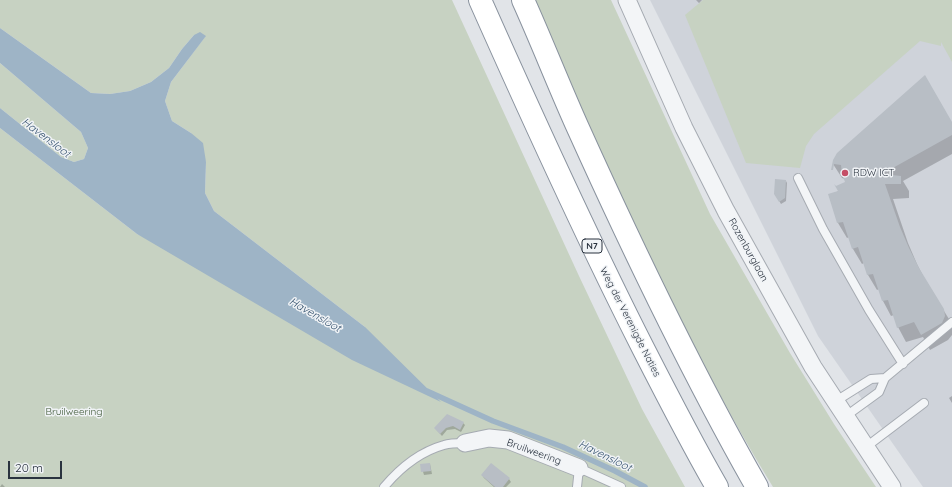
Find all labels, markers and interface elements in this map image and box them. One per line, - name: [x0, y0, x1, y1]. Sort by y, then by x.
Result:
- water label: Havensloot: [19, 115, 73, 161]
- place label: RDW ICT: [853, 167, 894, 179]
- marker: RDW ICT: [840, 168, 850, 178]
- street label: Rozenburglaan: [726, 216, 770, 284]
- road number: N7: [582, 239, 602, 253]
- street label: Weg der Verenigde Naties: [597, 265, 663, 379]
- water label: Havensloot: [287, 295, 343, 335]
- park label: Bruilweering: [45, 406, 103, 418]
- street label: Bruilweering: [505, 437, 563, 467]
- water label: Havensloot: [576, 437, 634, 475]
- scale bar: [10, 453, 64, 479]
- text: 20 m: [15, 460, 43, 475]

